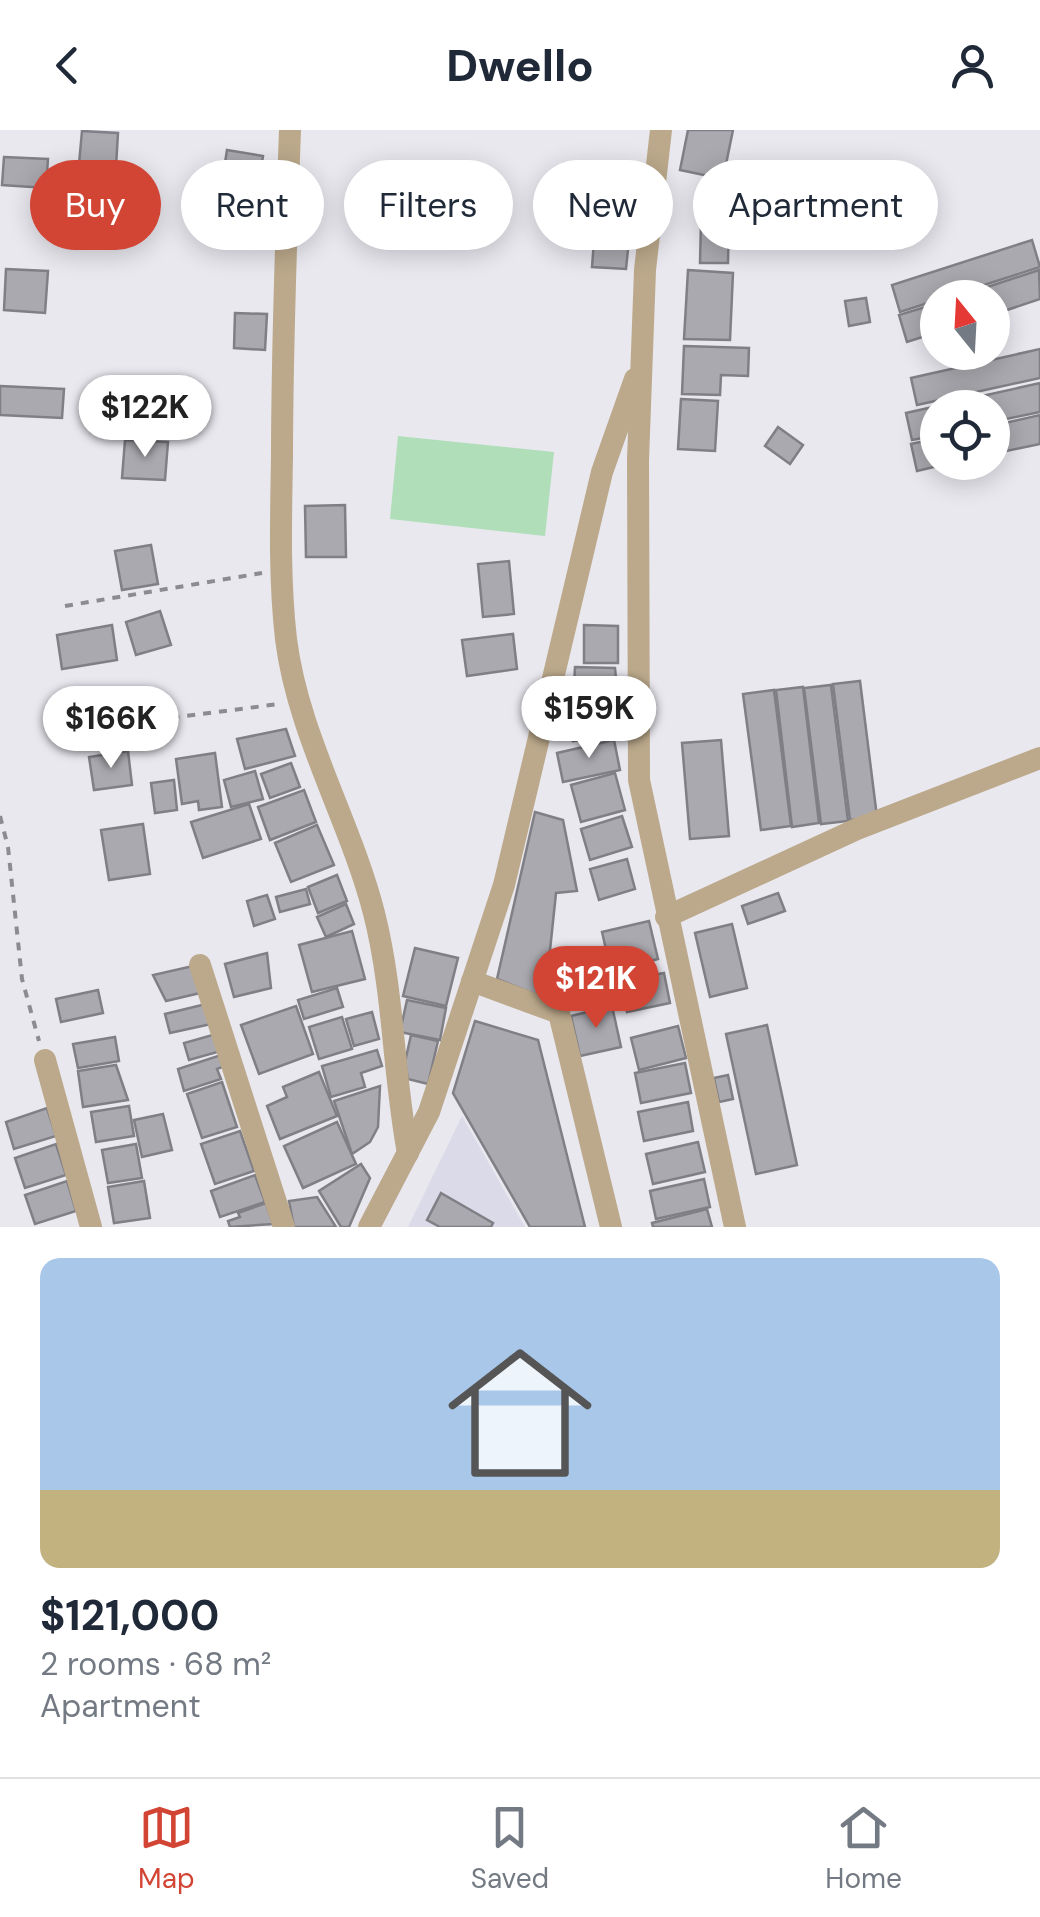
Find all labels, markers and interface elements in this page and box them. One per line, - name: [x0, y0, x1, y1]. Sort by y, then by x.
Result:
- text: Dwello: [446, 36, 594, 95]
- icon: back: [40, 38, 95, 93]
- icon: person: [945, 38, 1000, 93]
- chip: Buy: [30, 160, 161, 250]
- chip: Rent: [181, 160, 324, 250]
- chip: Filters: [344, 160, 513, 250]
- chip: New: [533, 160, 673, 250]
- chip: Apartment: [693, 160, 938, 250]
- north arrow: [920, 280, 1010, 370]
- map controls: [920, 280, 1010, 480]
- pin: $122K: [75, 375, 215, 460]
- text: $122K: [101, 386, 189, 428]
- button: locate: [920, 390, 1010, 480]
- pin: $159K: [519, 676, 659, 761]
- pin: $166K: [41, 686, 181, 771]
- text: $159K: [543, 687, 635, 729]
- text: $166K: [65, 697, 157, 739]
- pin: $121K: [526, 946, 666, 1031]
- text: $121K: [555, 957, 637, 999]
- icon: home: [430, 1323, 610, 1503]
- text: $121,000: [40, 1588, 219, 1643]
- text: 2 rooms · 68 m²: [40, 1643, 271, 1685]
- text: Apartment: [40, 1685, 201, 1727]
- tab: Map: [138, 1800, 194, 1897]
- tab: Saved: [471, 1800, 549, 1897]
- tab: Home: [825, 1800, 902, 1897]

